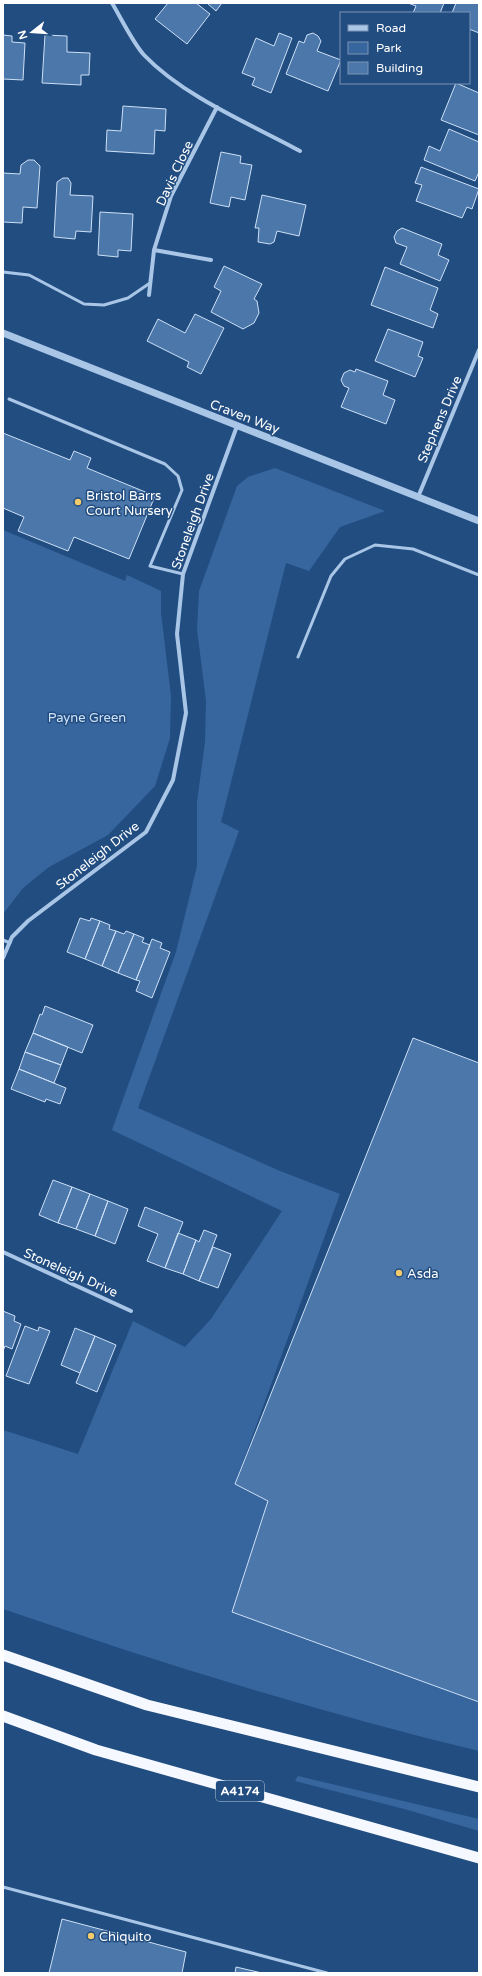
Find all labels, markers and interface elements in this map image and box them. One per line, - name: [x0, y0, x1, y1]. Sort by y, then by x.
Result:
- north arrow: [12, 12, 52, 52]
- legend: [340, 12, 470, 84]
- text: Road: [376, 21, 406, 35]
- text: N: [15, 29, 30, 41]
- text: Park: [376, 41, 402, 55]
- text: Building: [376, 61, 423, 75]
- street label: Davis Close: [153, 138, 197, 209]
- street label: Stephens Drive: [414, 373, 465, 465]
- street label: Craven Way: [208, 396, 282, 438]
- street label: Stoneleigh Drive: [168, 471, 218, 572]
- place label: Bristol Barrs Court Nursery: [86, 488, 173, 519]
- marker: Bristol Barrs Court Nursery: [73, 497, 83, 507]
- park label: Payne Green: [48, 710, 126, 726]
- street label: Stoneleigh Drive: [53, 818, 142, 893]
- street label: Stoneleigh Drive: [21, 1245, 120, 1301]
- place label: Asda: [407, 1266, 438, 1282]
- marker: Asda: [394, 1268, 404, 1278]
- road number: A4174: [216, 1781, 264, 1801]
- place label: Chiquito: [99, 1929, 151, 1945]
- marker: Chiquito: [86, 1931, 96, 1941]

